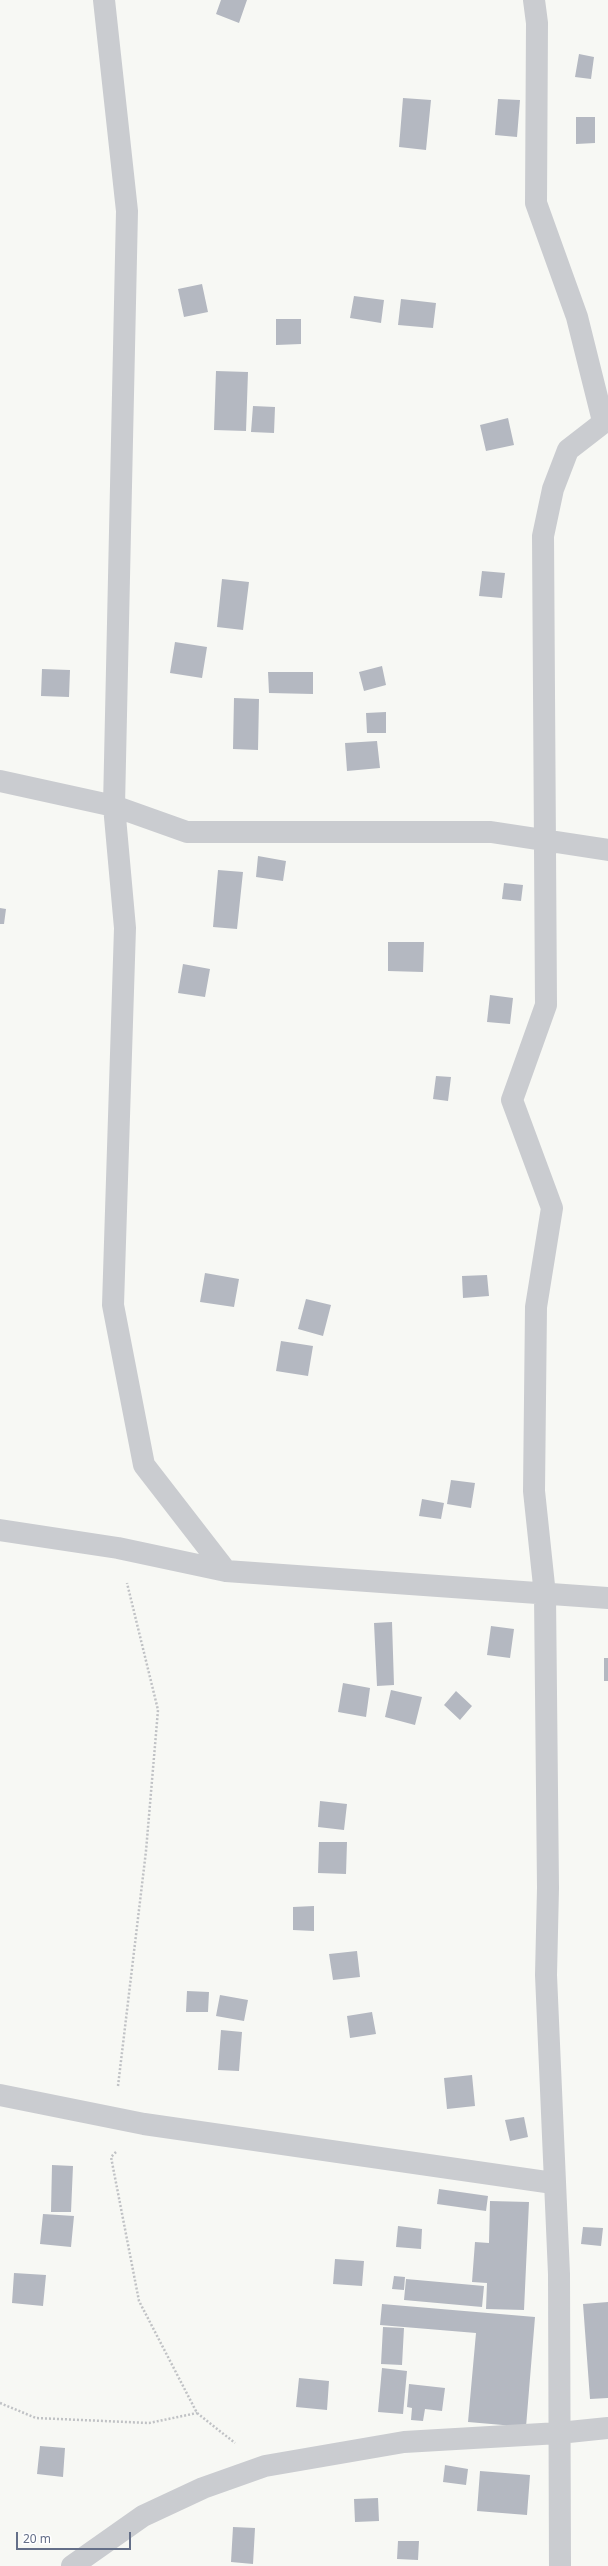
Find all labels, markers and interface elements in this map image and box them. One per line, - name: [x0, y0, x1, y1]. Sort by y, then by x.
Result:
- scale bar: [18, 2524, 133, 2550]
- text: 20 m: [23, 2530, 51, 2547]

